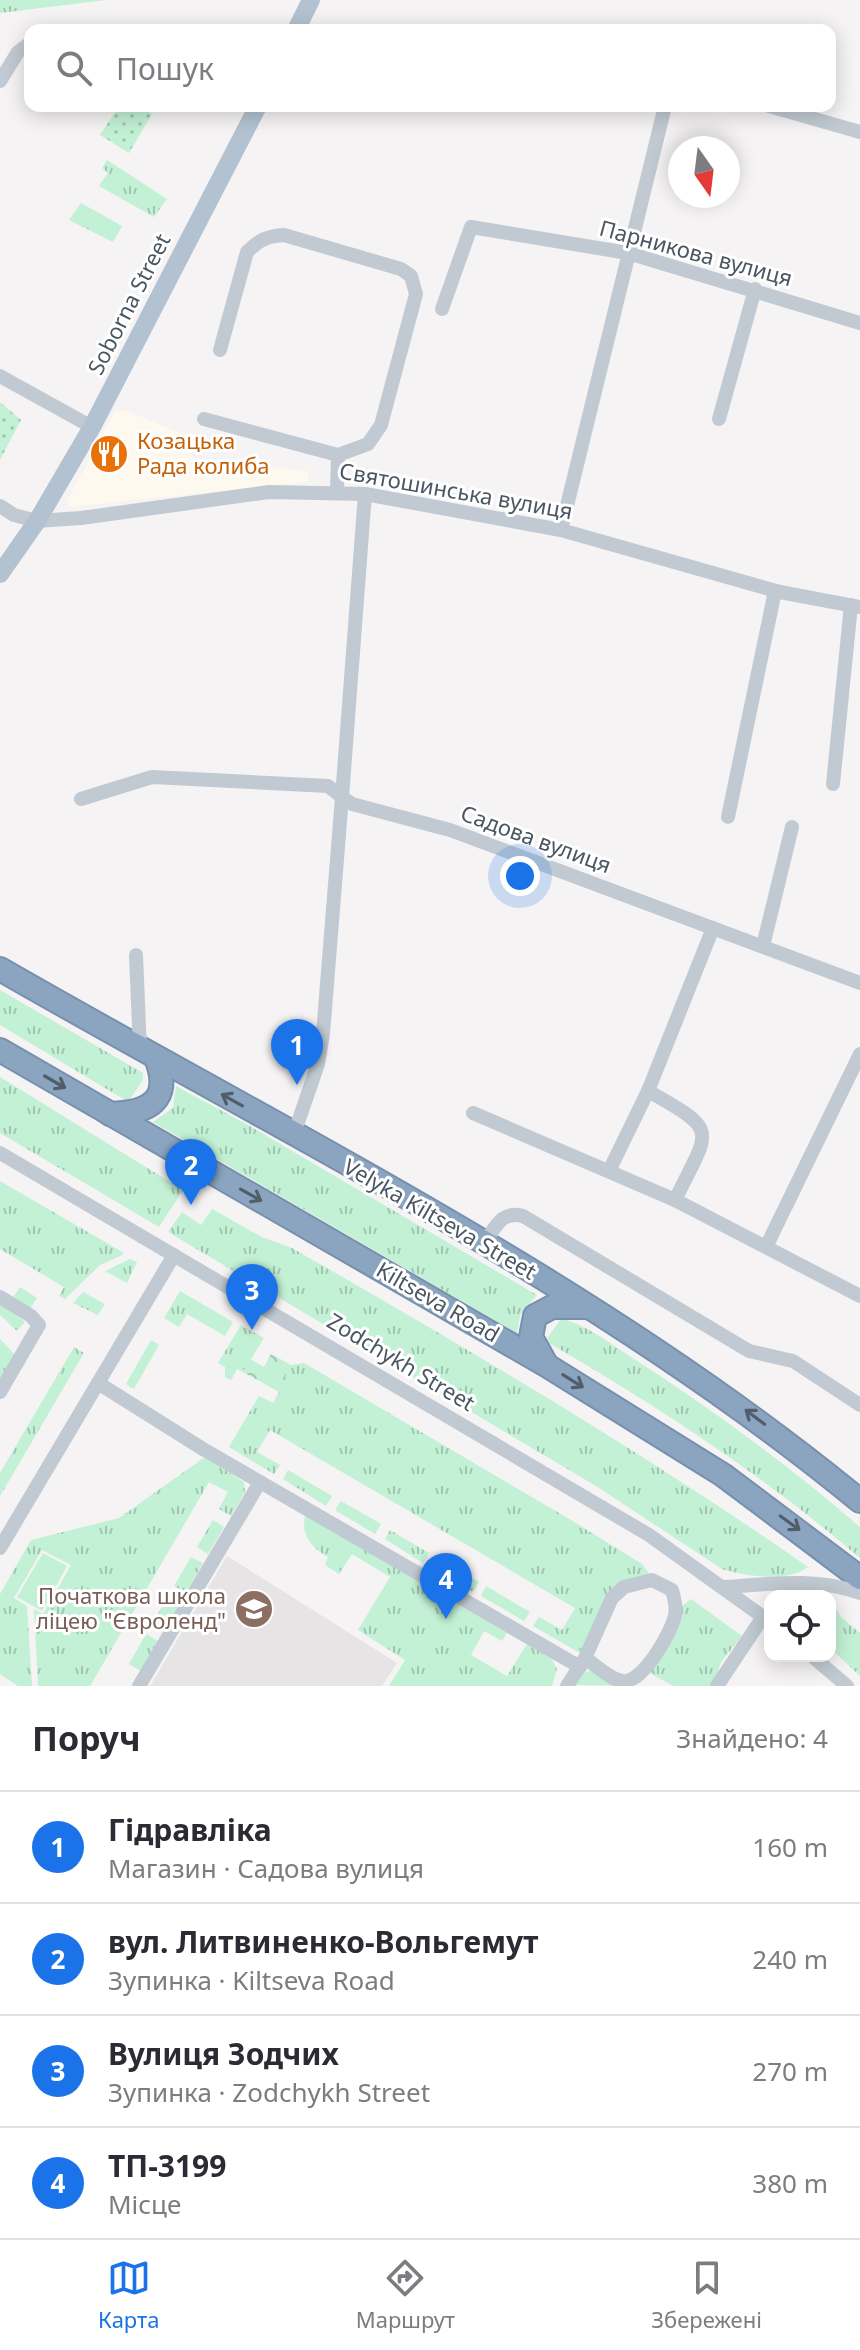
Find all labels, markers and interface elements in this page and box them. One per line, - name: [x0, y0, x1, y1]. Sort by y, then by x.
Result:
- search box: [24, 24, 836, 112]
- icon: search: [52, 46, 96, 90]
- text: Пошук: [116, 48, 214, 89]
- north arrow: [668, 136, 740, 208]
- street label: Парникова вулиця: [596, 212, 796, 292]
- street label: Soborna Street: [80, 228, 177, 379]
- place label: Козацька Рада колиба: [137, 425, 270, 480]
- restaurant icon: Козацька Рада колиба: [88, 433, 130, 475]
- street label: Святошинська вулиця: [337, 455, 575, 525]
- street label: Садова вулиця: [457, 797, 616, 879]
- your location: [500, 856, 540, 896]
- pin: 1: [271, 1019, 323, 1085]
- one-way arrow: [43, 1074, 66, 1090]
- one-way arrow: [221, 1092, 244, 1108]
- pin: 2: [165, 1139, 217, 1205]
- street label: Velyka Kiltseva Street: [339, 1151, 542, 1286]
- one-way arrow: [238, 1188, 262, 1204]
- street label: Kiltseva Road: [371, 1254, 506, 1349]
- pin: 3: [226, 1264, 278, 1330]
- street label: Zodchykh Street: [322, 1305, 481, 1417]
- one-way arrow: [561, 1374, 584, 1390]
- one-way arrow: [745, 1409, 766, 1426]
- one-way arrow: [779, 1515, 801, 1531]
- pin: 4: [420, 1553, 472, 1619]
- place label: Початкова школа ліцею "Євроленд": [36, 1580, 226, 1635]
- school or university icon: Початкова школа ліцею "Євроленд": [233, 1588, 275, 1630]
- map controls: [764, 1590, 836, 1662]
- button: locate: [764, 1590, 836, 1662]
- text: Поруч: [32, 1715, 141, 1761]
- text: Знайдено: 4: [676, 1720, 828, 1756]
- text: Гідравліка: [108, 1809, 272, 1850]
- text: 1: [51, 1829, 65, 1865]
- text: 160 m: [752, 1829, 828, 1865]
- text: Магазин · Садова вулиця: [108, 1850, 424, 1886]
- text: вул. Литвиненко-Вольгемут: [108, 1921, 538, 1962]
- text: 2: [51, 1941, 65, 1977]
- text: 240 m: [752, 1941, 828, 1977]
- text: Зупинка · Kiltseva Road: [108, 1962, 395, 1998]
- text: Вулиця Зодчих: [108, 2033, 339, 2074]
- text: 3: [51, 2053, 65, 2089]
- text: 270 m: [752, 2053, 828, 2089]
- text: Зупинка · Zodchykh Street: [108, 2074, 430, 2110]
- text: ТП-3199: [108, 2145, 226, 2186]
- text: 4: [51, 2165, 65, 2201]
- text: 380 m: [752, 2165, 828, 2201]
- text: Місце: [108, 2186, 181, 2222]
- tab: Карта: [98, 2256, 160, 2334]
- tab: Маршрут: [356, 2256, 455, 2334]
- tab: Збережені: [651, 2256, 762, 2334]

